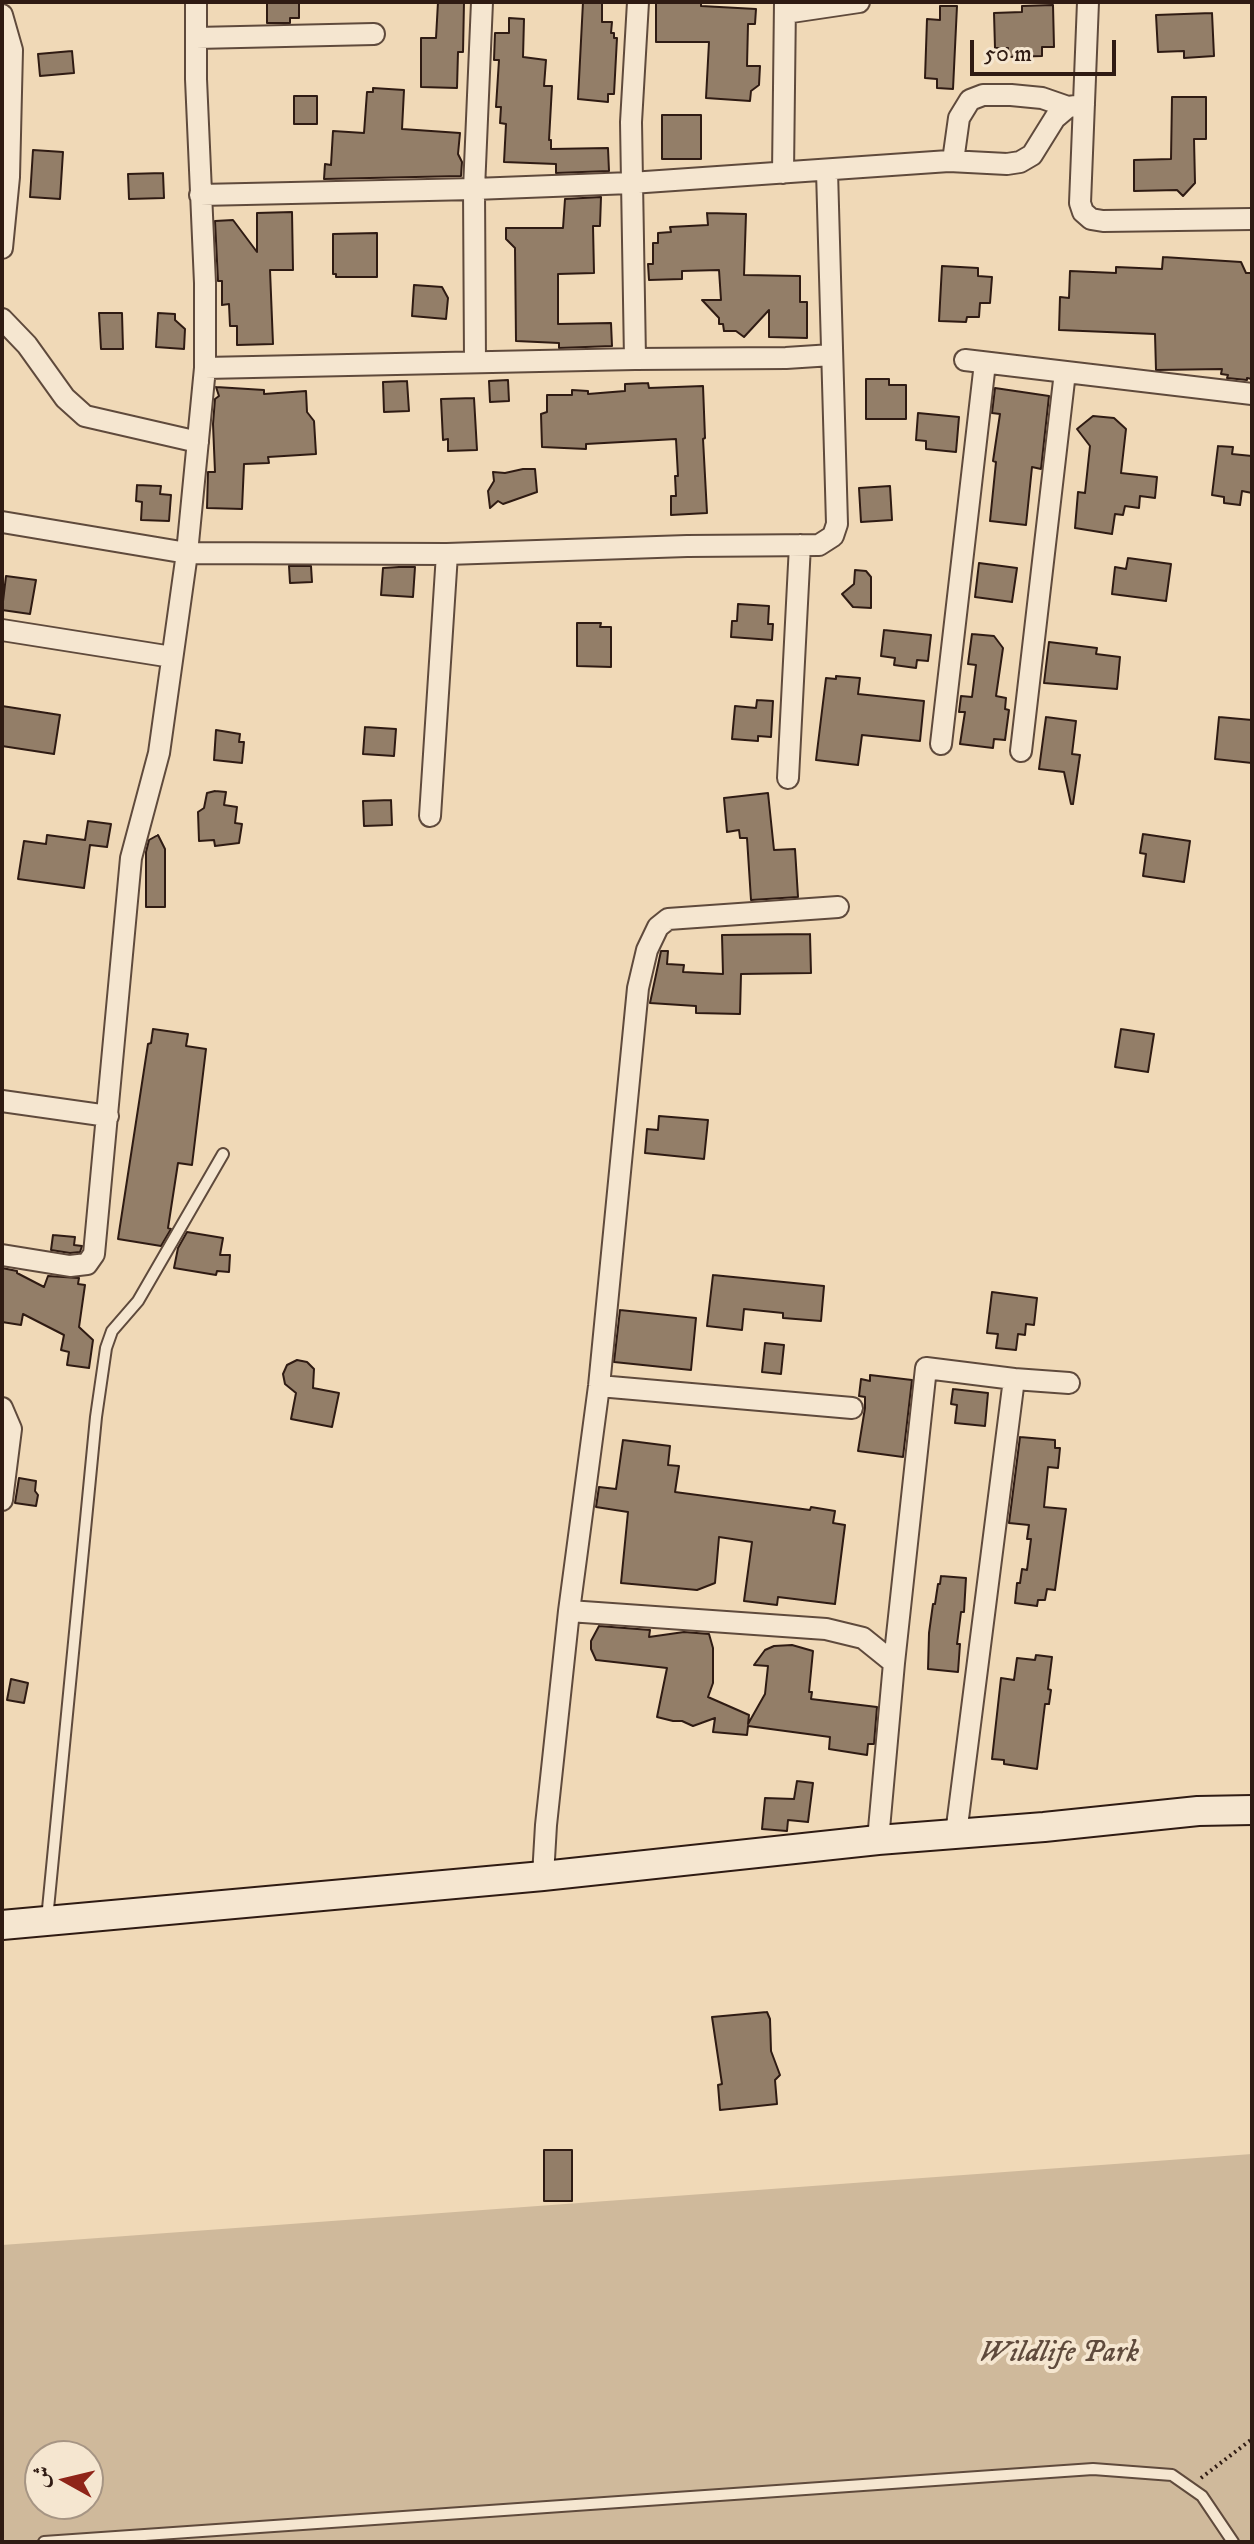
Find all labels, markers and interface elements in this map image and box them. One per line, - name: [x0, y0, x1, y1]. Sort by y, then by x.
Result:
- scale bar: [974, 24, 1120, 74]
- text: 50 m: [984, 39, 1032, 69]
- park label: Wildlife Park: [979, 2337, 1139, 2373]
- north arrow: [24, 2440, 104, 2520]
- text: ش: [27, 2464, 57, 2490]

